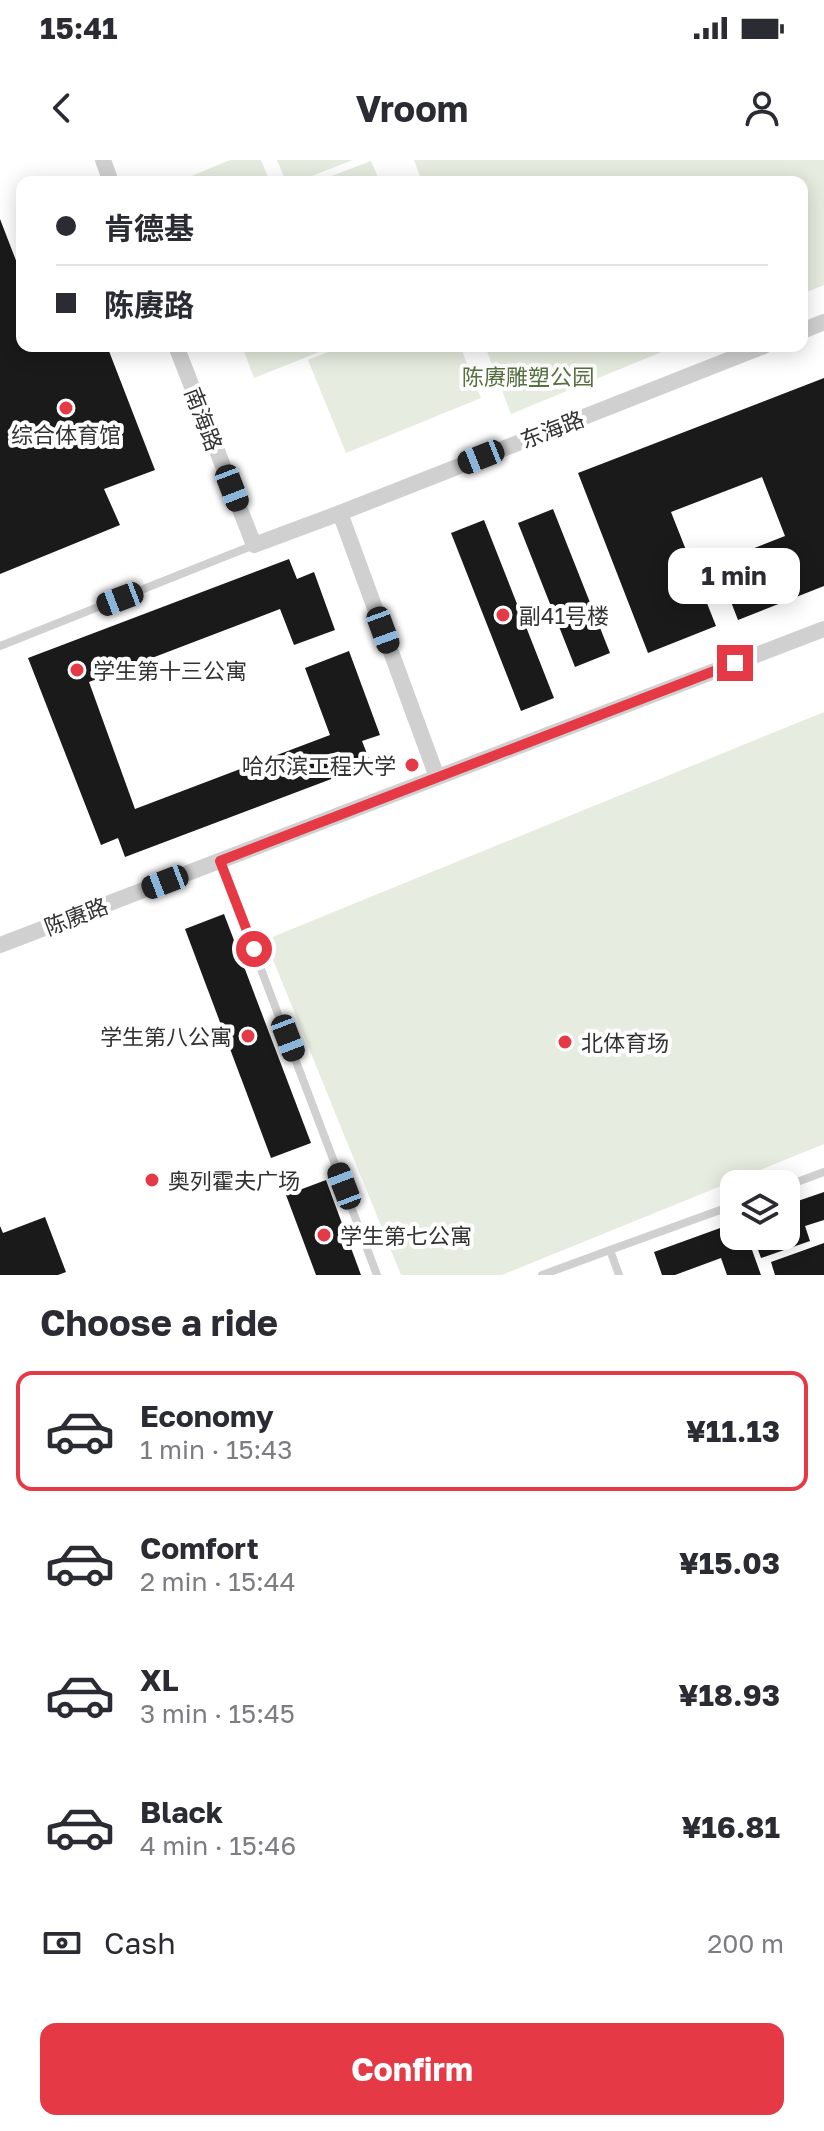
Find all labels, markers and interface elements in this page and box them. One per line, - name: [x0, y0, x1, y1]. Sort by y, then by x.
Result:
- text: 15:41: [40, 10, 118, 46]
- icon: back: [40, 86, 84, 130]
- icon: person: [740, 86, 784, 130]
- text: Vroom: [356, 87, 468, 130]
- text: 肯德基: [104, 210, 194, 246]
- text: 陈赓路: [104, 287, 194, 323]
- park label: 陈赓雕塑公园: [462, 363, 594, 390]
- street label: 南海路: [180, 383, 228, 455]
- marker: 综合体育馆: [57, 399, 75, 417]
- street label: 东海路: [516, 405, 588, 453]
- place label: 综合体育馆: [11, 421, 121, 448]
- car: [454, 437, 508, 477]
- car: [212, 461, 252, 515]
- callout: 1 min: [669, 547, 801, 603]
- text: 1 min: [701, 560, 767, 591]
- car: [93, 579, 147, 619]
- place label: 副41号楼: [519, 602, 609, 629]
- car: [364, 603, 402, 657]
- marker: 副41号楼: [494, 606, 512, 624]
- route end: [717, 645, 753, 681]
- place label: 学生第十三公寓: [93, 657, 247, 684]
- marker: 学生第十三公寓: [68, 661, 86, 679]
- place label: 哈尔滨工程大学: [242, 752, 396, 779]
- marker: 哈尔滨工程大学: [403, 756, 421, 774]
- car: [138, 862, 192, 902]
- street label: 陈赓路: [40, 892, 112, 940]
- route start: [236, 931, 272, 967]
- car: [268, 1011, 308, 1065]
- place label: 学生第八公寓: [100, 1023, 232, 1050]
- marker: 学生第八公寓: [239, 1027, 257, 1045]
- place label: 北体育场: [581, 1029, 669, 1056]
- marker: 北体育场: [556, 1033, 574, 1051]
- car: [324, 1159, 364, 1213]
- place label: 奥列霍夫广场: [168, 1167, 300, 1194]
- map controls: [720, 1170, 800, 1250]
- button: layers: [720, 1170, 800, 1250]
- marker: 奥列霍夫广场: [143, 1171, 161, 1189]
- place label: 学生第七公寓: [340, 1222, 472, 1249]
- marker: 学生第七公寓: [315, 1226, 333, 1244]
- text: Choose a ride: [40, 1301, 278, 1344]
- icon: car: [44, 1395, 116, 1467]
- text: Economy: [140, 1398, 274, 1434]
- text: ¥11.13: [686, 1413, 780, 1449]
- text: 1 min · 15:43: [140, 1434, 292, 1465]
- icon: car: [44, 1527, 116, 1599]
- text: Comfort: [140, 1530, 259, 1566]
- text: ¥15.03: [679, 1545, 780, 1581]
- text: 2 min · 15:44: [140, 1566, 296, 1597]
- icon: car: [44, 1659, 116, 1731]
- text: XL: [140, 1662, 179, 1698]
- text: ¥18.93: [679, 1677, 780, 1713]
- text: 3 min · 15:45: [140, 1698, 295, 1729]
- icon: car: [44, 1791, 116, 1863]
- text: Black: [140, 1794, 223, 1830]
- text: ¥16.81: [681, 1809, 780, 1845]
- text: 4 min · 15:46: [140, 1830, 296, 1861]
- icon: cash: [40, 1921, 84, 1965]
- text: Cash: [104, 1925, 176, 1961]
- text: 200 m: [707, 1928, 784, 1959]
- button: Confirm: [40, 2023, 784, 2115]

